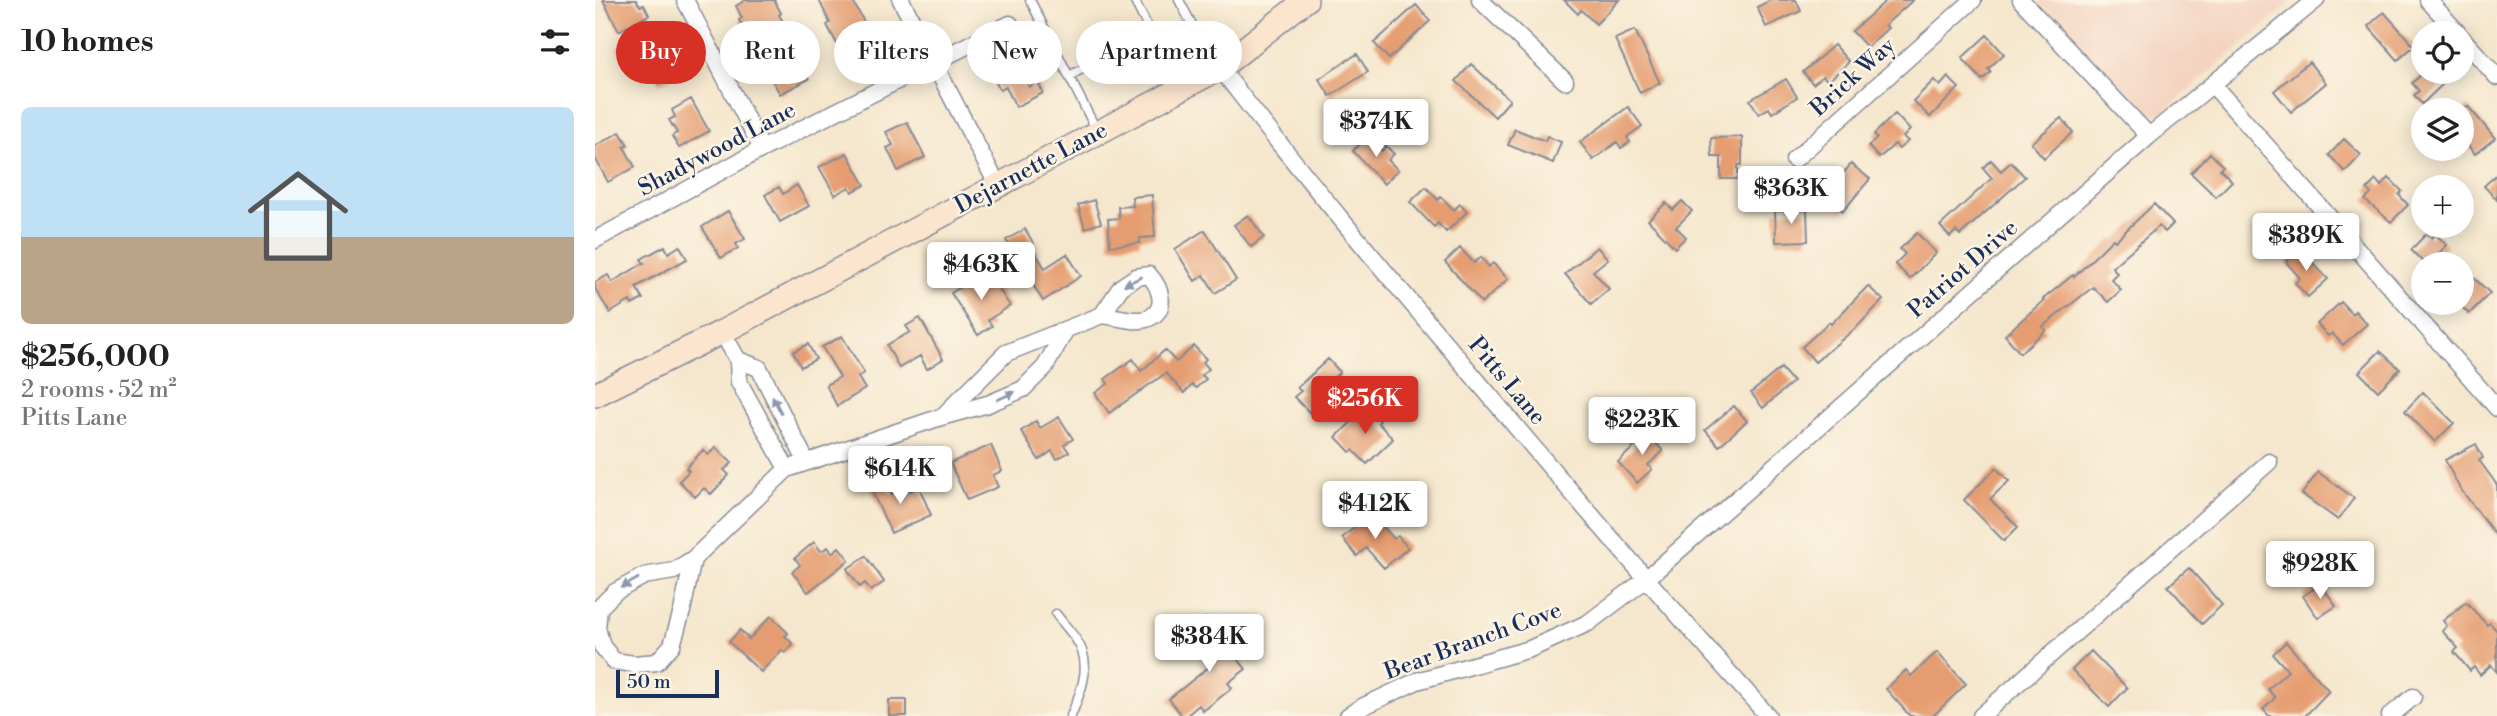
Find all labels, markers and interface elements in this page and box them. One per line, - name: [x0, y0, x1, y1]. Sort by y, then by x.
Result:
- chip: Buy: [616, 21, 706, 84]
- chip: Rent: [720, 21, 820, 84]
- chip: Filters: [834, 21, 953, 84]
- chip: New: [967, 21, 1062, 84]
- chip: Apartment: [1076, 21, 1242, 84]
- map controls: [2411, 21, 2474, 315]
- button: locate: [2411, 21, 2474, 84]
- text: 10 homes: [21, 23, 154, 61]
- icon: filters: [536, 23, 574, 61]
- street label: Brick Way: [1804, 31, 1902, 123]
- street label: Shadywood Lane: [633, 96, 801, 202]
- button: layers: [2411, 98, 2474, 161]
- pin: $374K: [1327, 100, 1425, 159]
- text: $374K: [1339, 108, 1413, 136]
- street label: Dejarnette Lane: [950, 116, 1112, 220]
- icon: home: [235, 153, 361, 279]
- pin: $363K: [1742, 166, 1840, 226]
- text: $363K: [1754, 175, 1828, 203]
- button: +: [2411, 175, 2474, 238]
- street label: Patriot Drive: [1902, 214, 2024, 324]
- pin: $389K: [2257, 214, 2355, 273]
- text: $389K: [2268, 222, 2344, 250]
- pin: $463K: [932, 243, 1030, 302]
- text: $463K: [943, 251, 1019, 279]
- button: −: [2411, 252, 2474, 315]
- one-way arrow: [1123, 275, 1143, 287]
- street label: Pitts Lane: [1462, 331, 1552, 431]
- text: $256,000: [21, 338, 170, 376]
- text: 2 rooms · 52 m²: [21, 376, 177, 404]
- pin: $256K: [1316, 376, 1414, 436]
- text: $256K: [1327, 385, 1403, 413]
- one-way arrow: [996, 390, 1016, 402]
- one-way arrow: [772, 394, 784, 414]
- pin: $223K: [1593, 398, 1691, 457]
- text: Pitts Lane: [21, 404, 127, 432]
- text: $223K: [1605, 406, 1679, 434]
- pin: $614K: [851, 447, 949, 506]
- text: $614K: [864, 455, 936, 483]
- pin: $412K: [1326, 482, 1424, 541]
- text: $412K: [1338, 490, 1412, 518]
- pin: $928K: [2271, 542, 2369, 601]
- text: $928K: [2282, 550, 2358, 578]
- one-way arrow: [620, 577, 640, 589]
- street label: Bear Branch Cove: [1380, 596, 1565, 686]
- pin: $384K: [1160, 614, 1258, 674]
- text: $384K: [1171, 623, 1247, 651]
- scale bar: [616, 667, 719, 699]
- text: 50 m: [627, 670, 671, 694]

